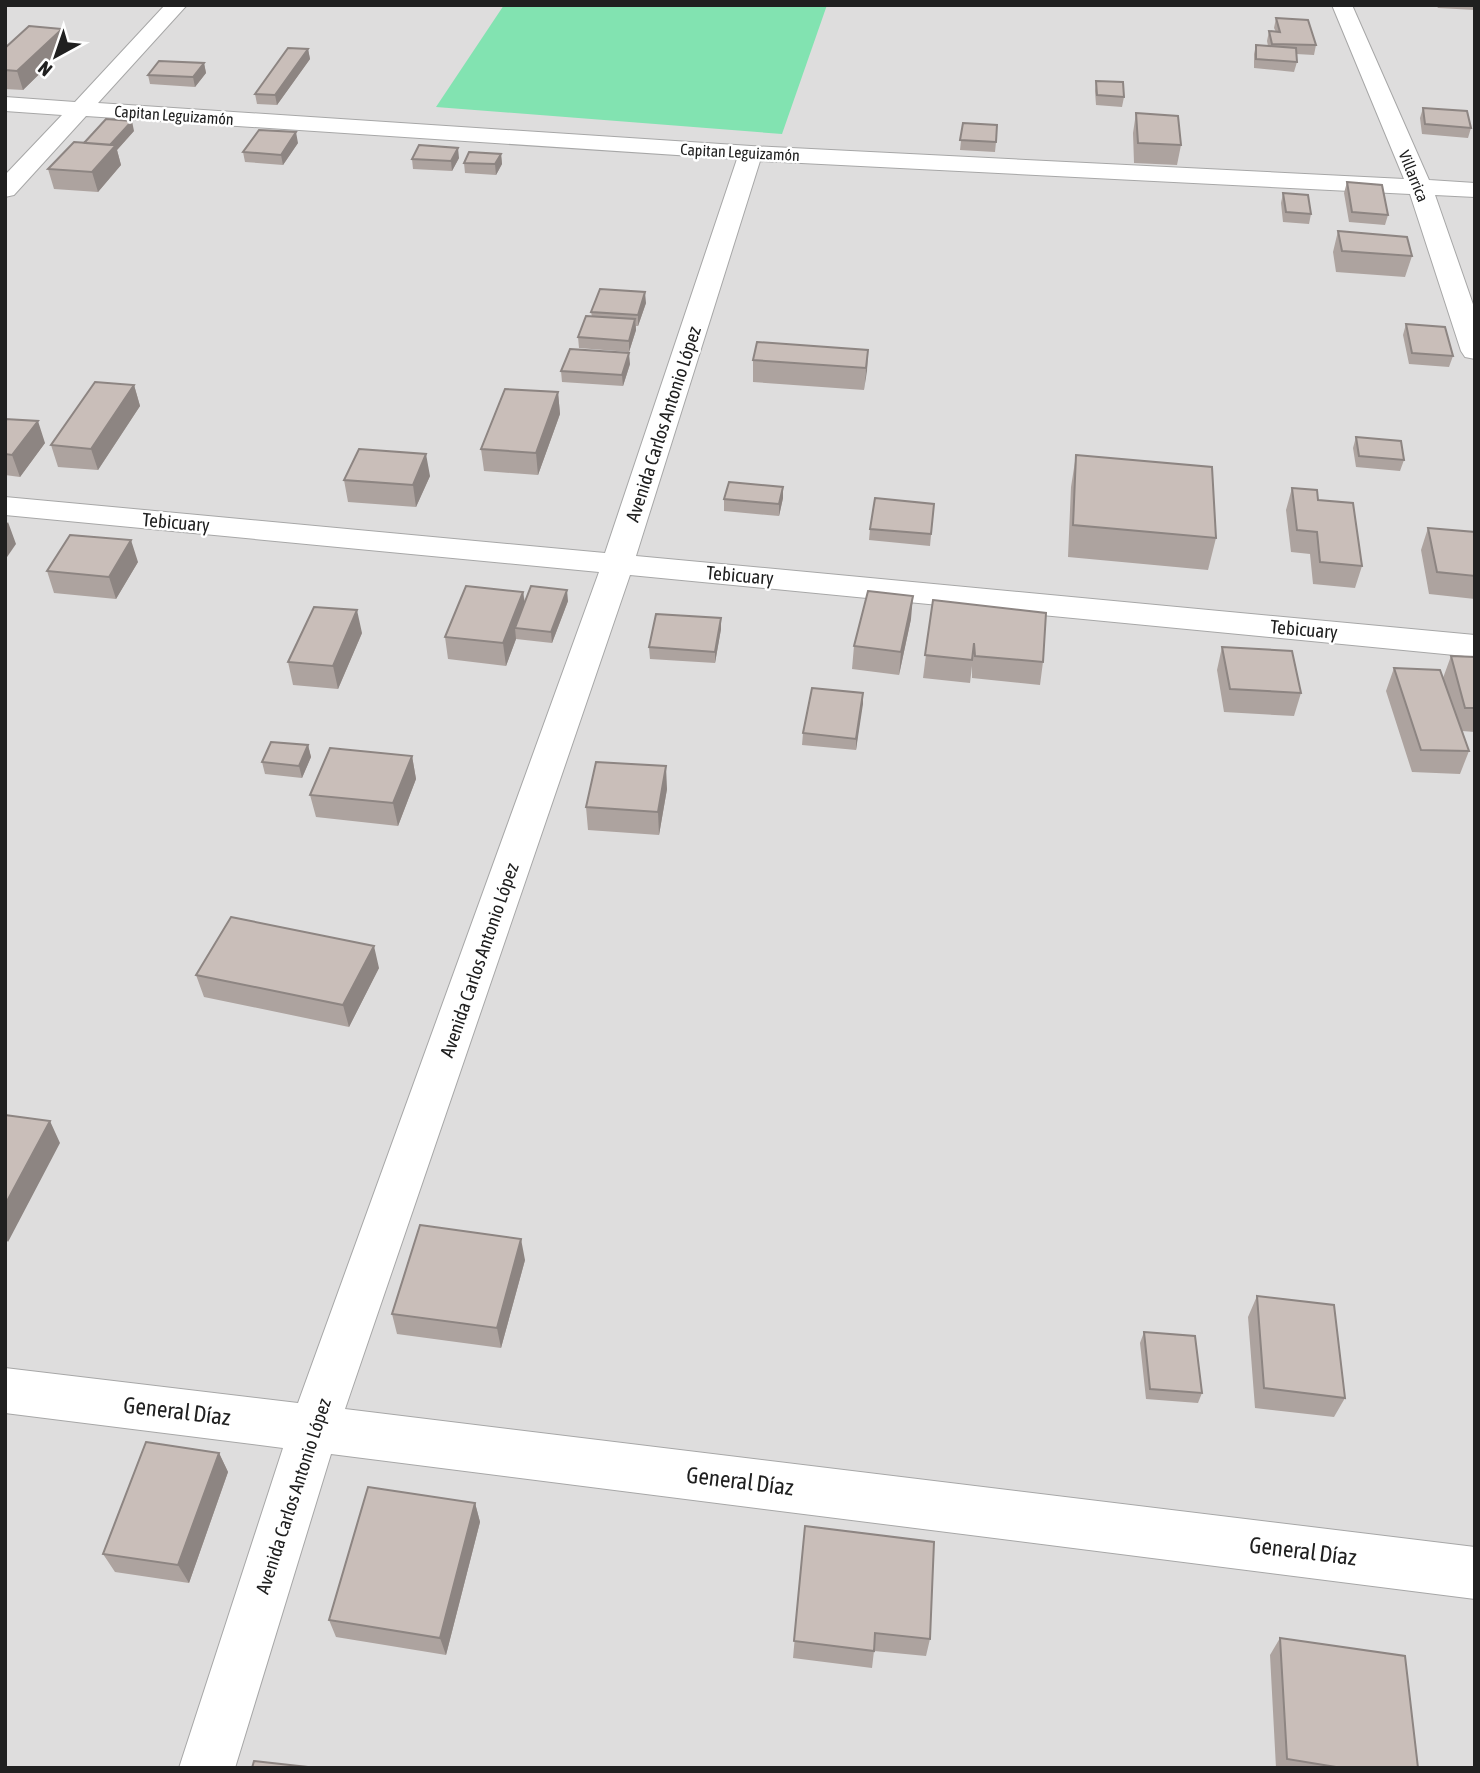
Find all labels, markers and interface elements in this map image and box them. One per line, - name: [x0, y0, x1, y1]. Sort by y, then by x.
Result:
- north arrow: [21, 21, 91, 91]
- text: N: [34, 57, 56, 81]
- street label: Capitan Leguizamón: [114, 102, 234, 129]
- street label: Capitan Leguizamón: [680, 140, 800, 165]
- street label: Villarrica: [1396, 148, 1432, 204]
- street label: Avenida Carlos Antonio López: [621, 323, 705, 525]
- street label: Tebicuary: [141, 508, 211, 536]
- street label: Tebicuary: [705, 561, 775, 589]
- street label: Tebicuary: [1269, 615, 1339, 643]
- street label: Avenida Carlos Antonio López: [435, 860, 523, 1060]
- street label: General Díaz: [122, 1392, 232, 1430]
- street label: Avenida Carlos Antonio López: [251, 1395, 335, 1597]
- street label: General Díaz: [685, 1462, 795, 1500]
- street label: General Díaz: [1248, 1532, 1358, 1570]

